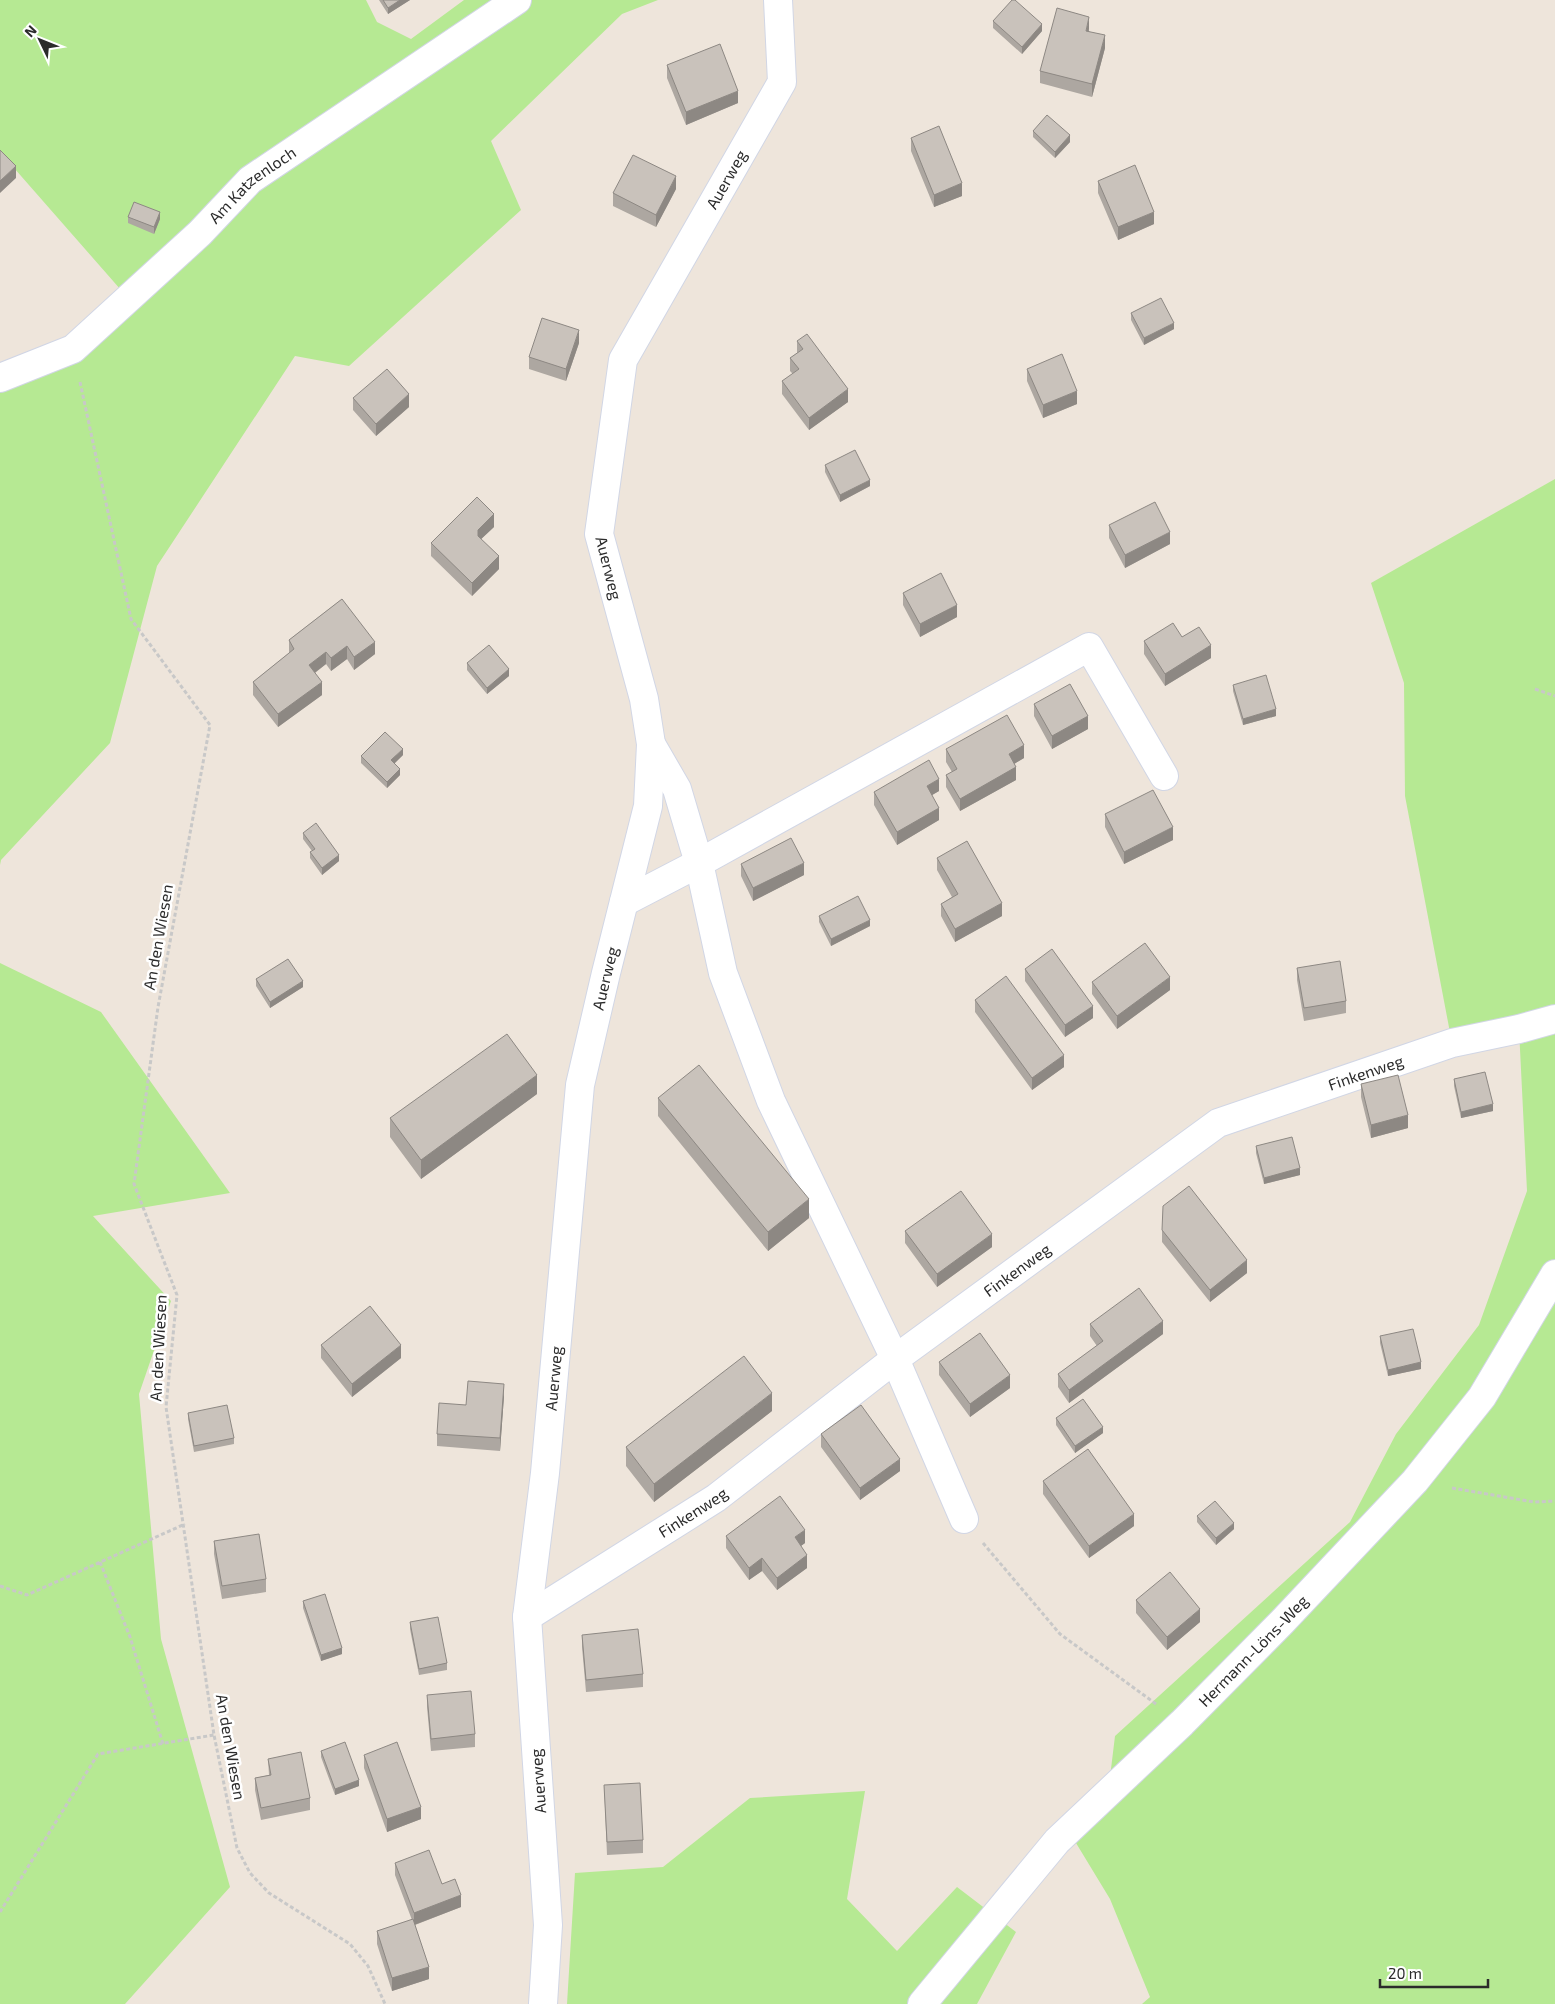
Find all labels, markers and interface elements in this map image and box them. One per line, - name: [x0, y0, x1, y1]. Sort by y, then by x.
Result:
- north arrow: [15, 15, 65, 65]
- text: N: [20, 21, 40, 40]
- street label: Am Katzenloch: [204, 142, 299, 227]
- street label: Auerweg: [701, 146, 750, 212]
- street label: Auerweg: [592, 534, 627, 602]
- street label: An den Wiesen: [139, 883, 176, 991]
- street label: Auerweg: [588, 944, 621, 1012]
- street label: Finkenweg: [1325, 1050, 1406, 1094]
- street label: Finkenweg: [979, 1239, 1054, 1300]
- street label: An den Wiesen: [145, 1294, 170, 1402]
- street label: Auerweg: [541, 1345, 565, 1411]
- street label: Finkenweg: [654, 1483, 731, 1541]
- street label: Hermann-Löns-Weg: [1194, 1591, 1312, 1710]
- street label: An den Wiesen: [213, 1693, 250, 1801]
- street label: Auerweg: [526, 1748, 549, 1814]
- scale bar: [1380, 1956, 1488, 1988]
- text: 20 m: [1388, 1964, 1422, 1982]

